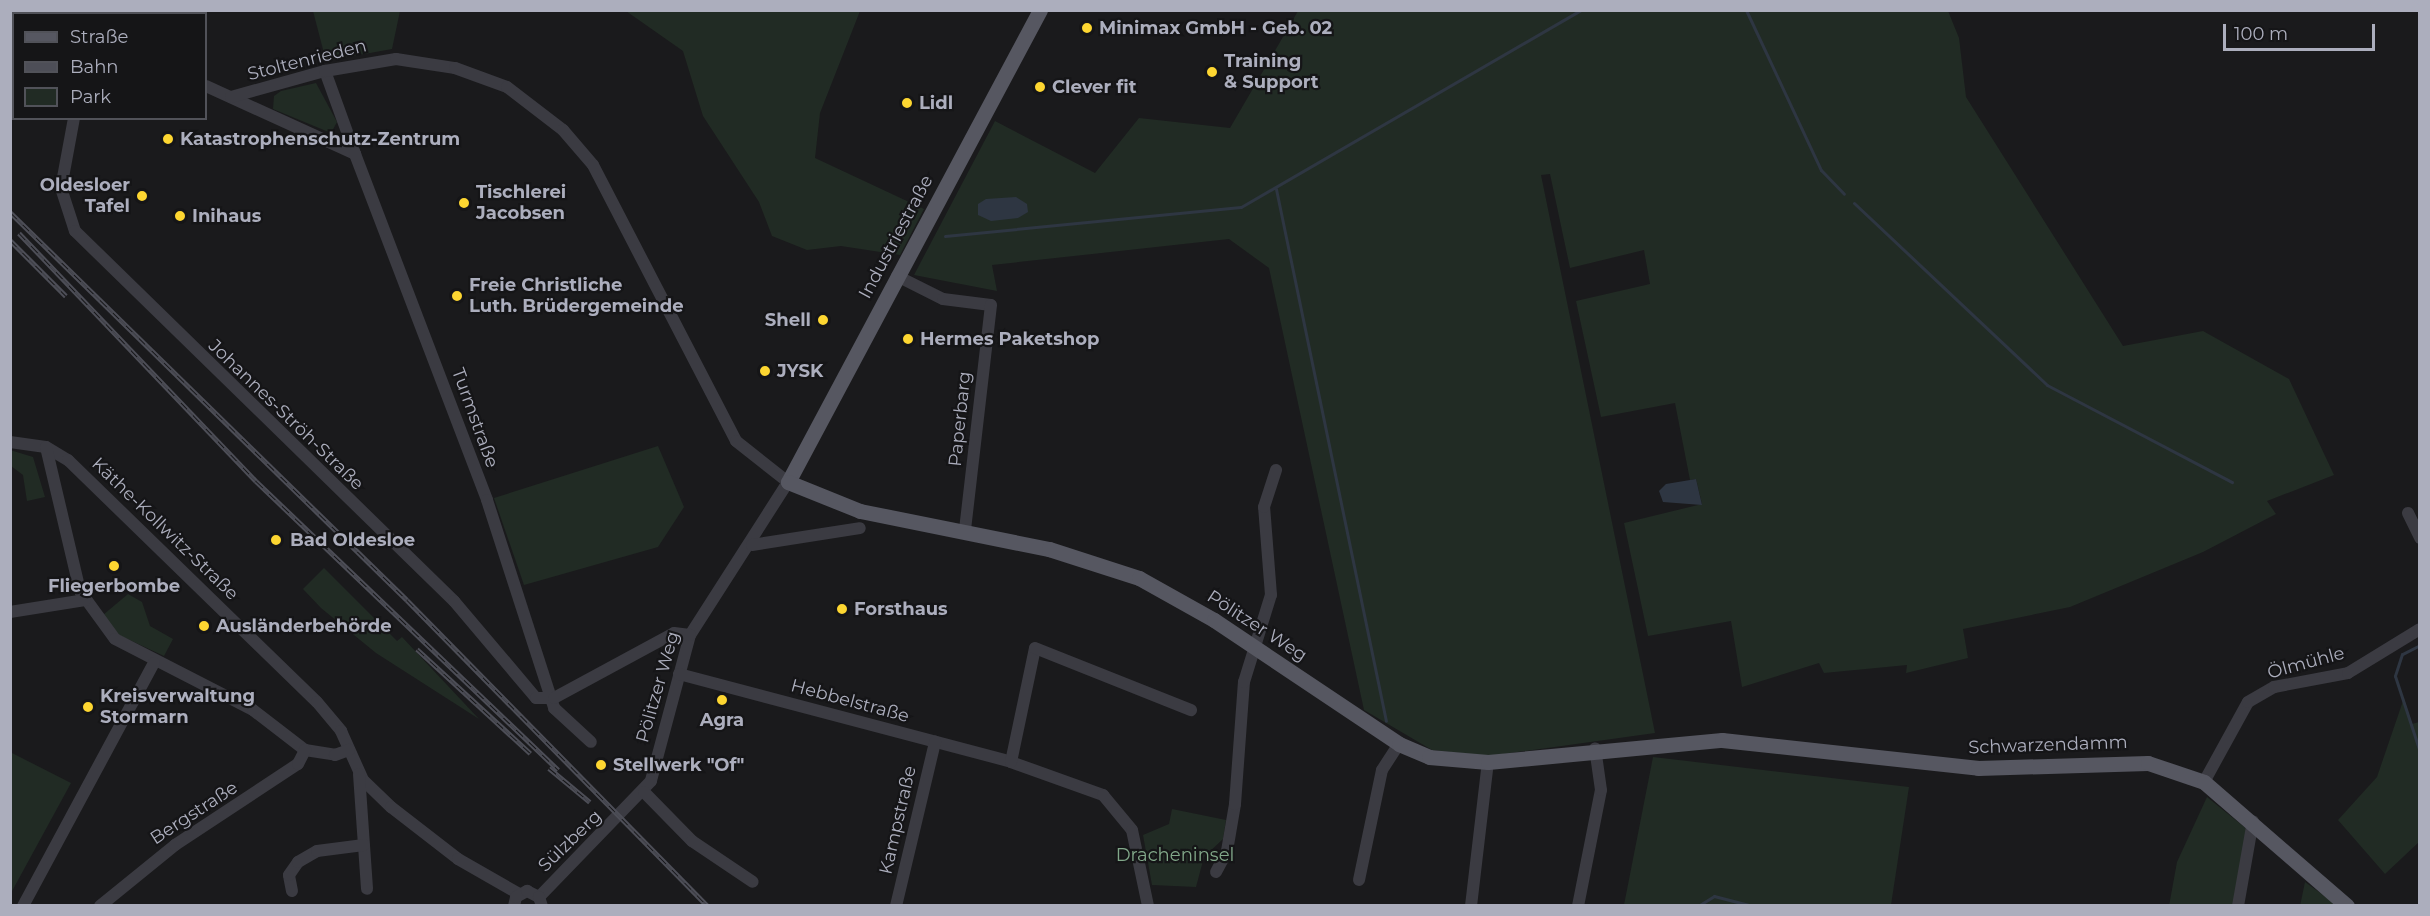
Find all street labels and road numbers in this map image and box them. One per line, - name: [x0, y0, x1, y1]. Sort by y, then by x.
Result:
- street label: Stoltenrieden: [245, 35, 369, 85]
- street label: Industriestraße: [854, 171, 938, 303]
- street label: Johannes-Ströh-Straße: [204, 335, 368, 495]
- street label: Turmstraße: [447, 365, 503, 471]
- street label: Paperbarg: [944, 370, 976, 468]
- street label: Käthe-Kollwitz-Straße: [87, 453, 243, 605]
- street label: Pölitzer Weg: [1203, 586, 1311, 666]
- street label: Pölitzer Weg: [632, 629, 684, 745]
- street label: Ölmühle: [2265, 642, 2347, 684]
- street label: Hebbelstraße: [788, 675, 912, 727]
- street label: Schwarzendamm: [1968, 731, 2128, 759]
- street label: Kampstraße: [875, 764, 921, 876]
- street label: Bergstraße: [146, 777, 242, 849]
- street label: Sülzberg: [534, 806, 606, 876]

